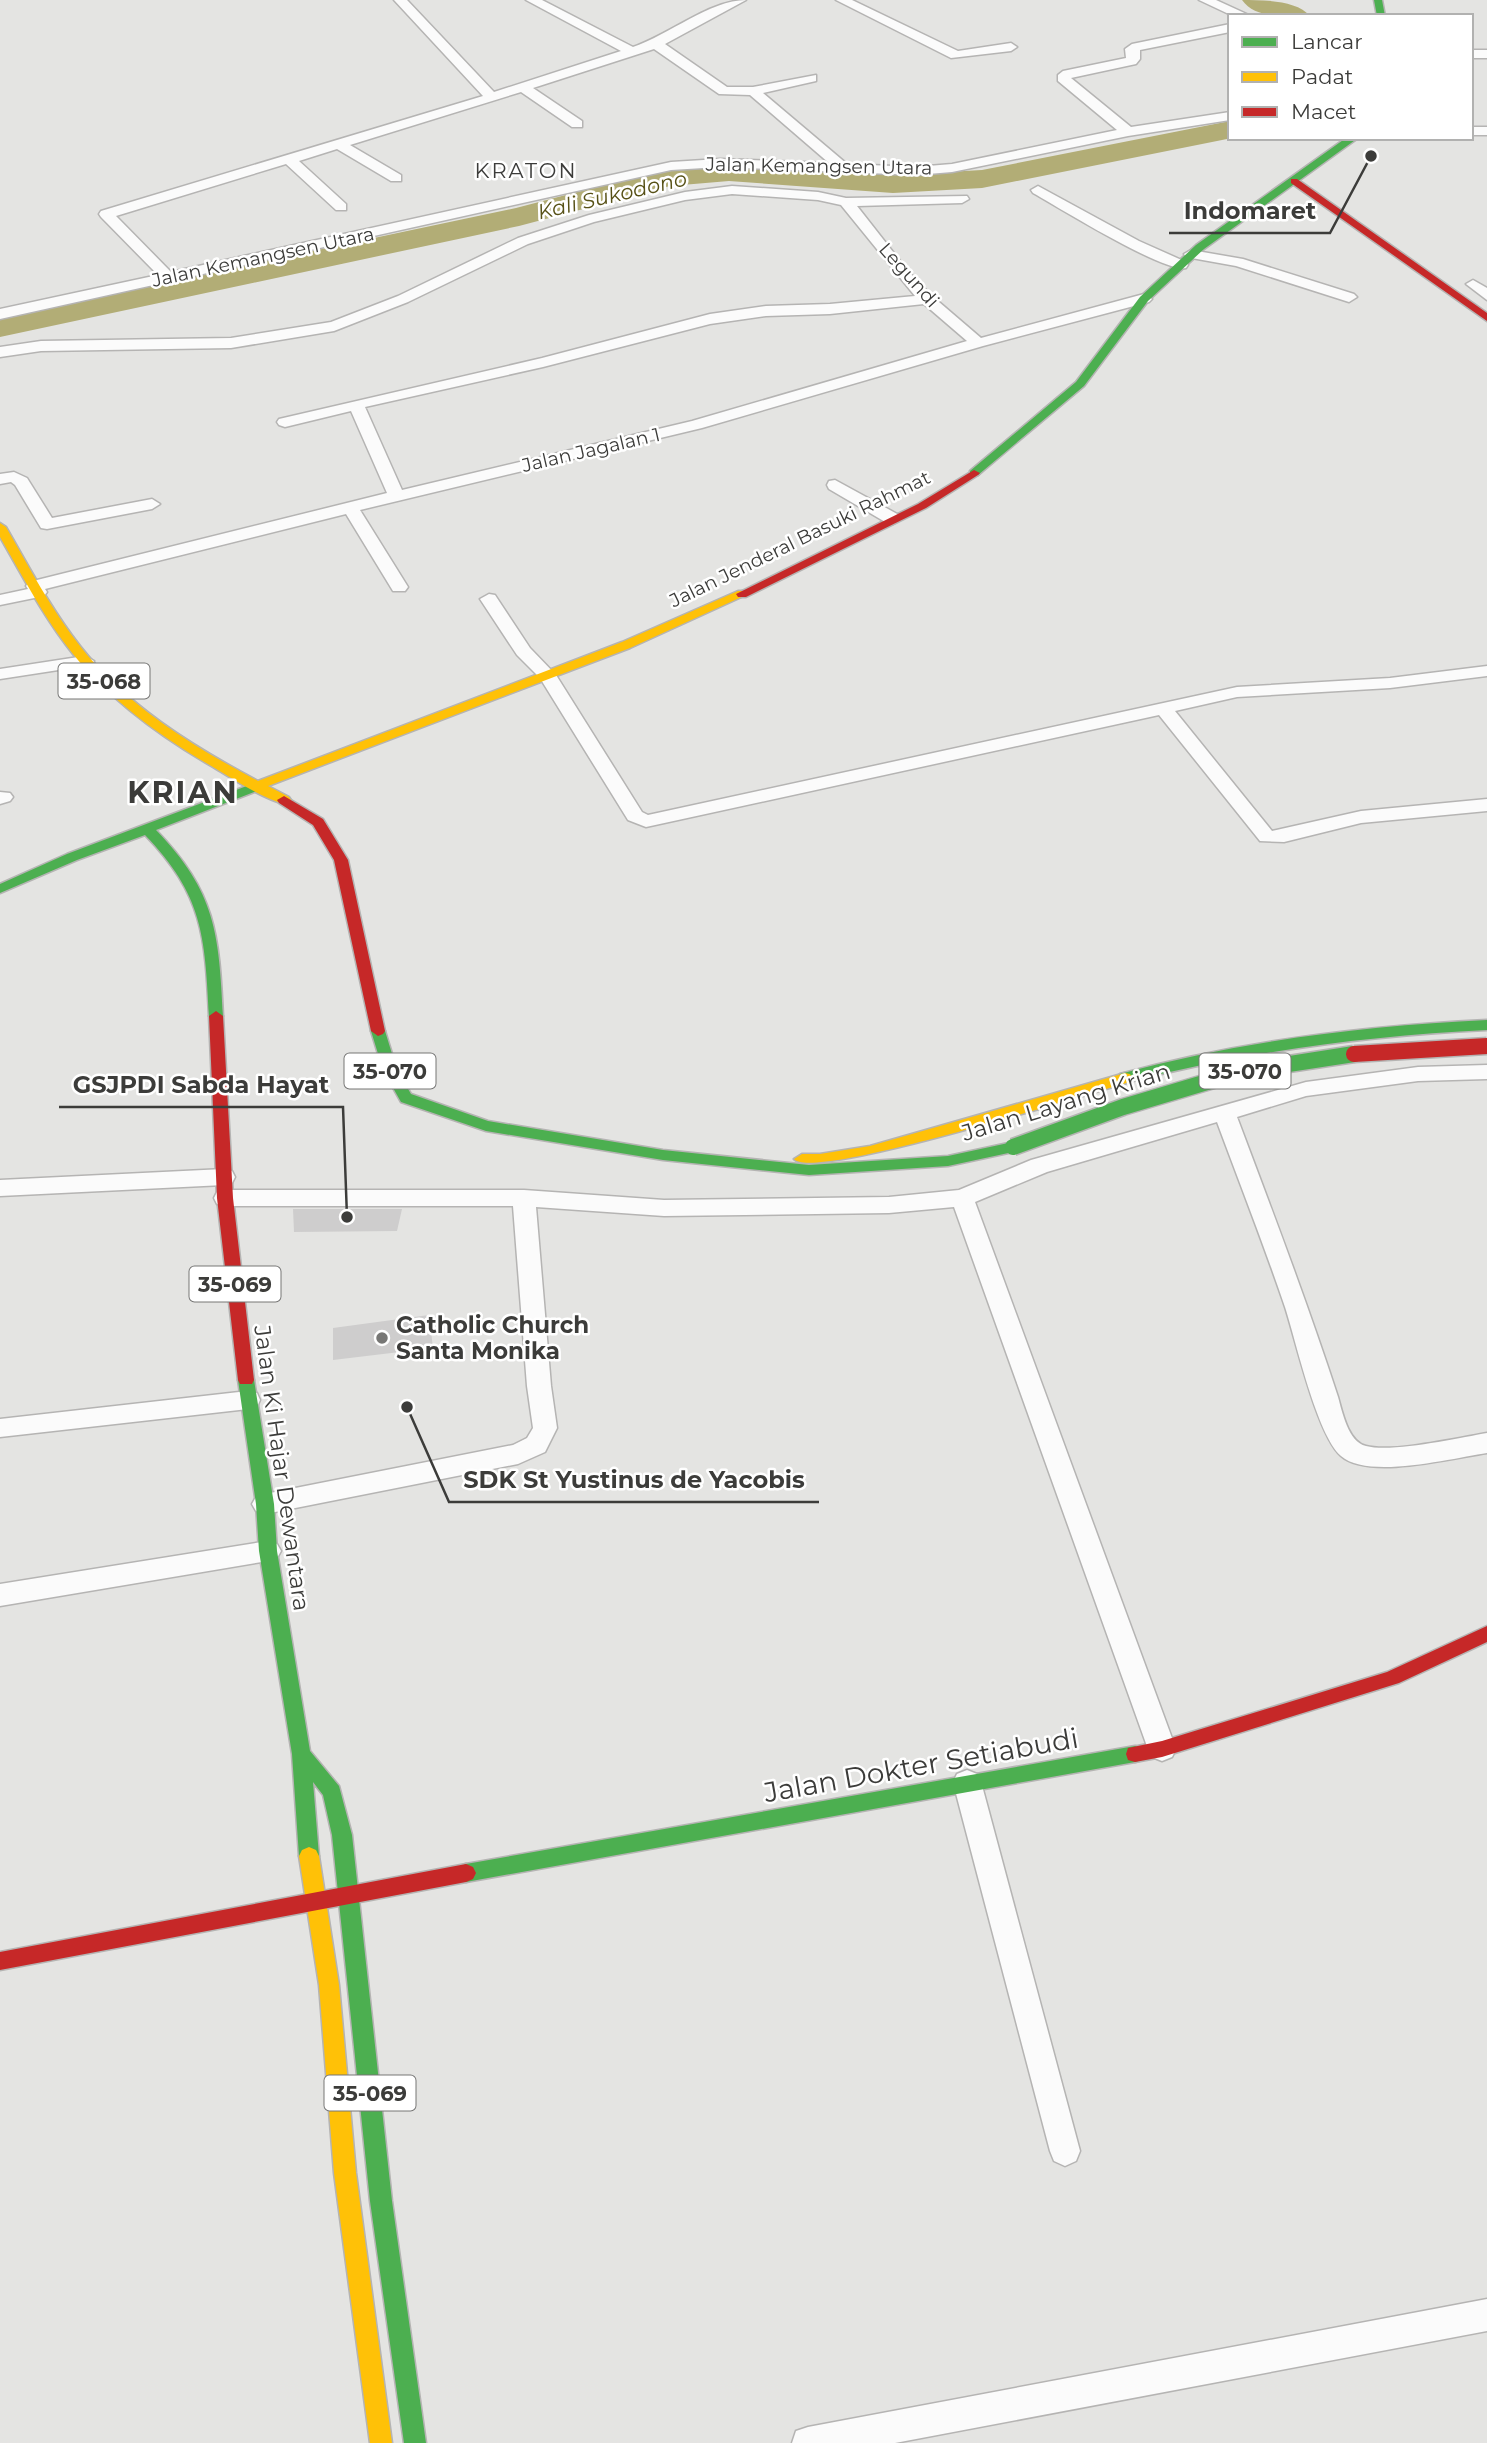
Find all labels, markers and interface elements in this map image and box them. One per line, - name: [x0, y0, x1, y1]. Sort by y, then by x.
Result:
- legend: [1228, 14, 1473, 140]
- text: Lancar: [1291, 29, 1363, 54]
- text: Padat: [1291, 64, 1353, 89]
- text: Macet: [1291, 99, 1356, 124]
- street label: Jalan Kemangsen Utara: [704, 153, 933, 179]
- district label: KRATON: [475, 158, 577, 183]
- water label: Kali Sukodono: [535, 166, 689, 224]
- callout: Indomaret: [1169, 188, 1330, 233]
- text: Indomaret: [1184, 196, 1317, 225]
- street label: Jalan Kemangsen Utara: [149, 222, 376, 292]
- street label: Legundi: [874, 238, 944, 312]
- street label: Jalan Jagalan 1: [519, 423, 662, 477]
- street label: Jalan Jenderal Basuki Rahmat: [665, 466, 934, 613]
- road number: 35-068: [58, 664, 150, 698]
- district label: KRIAN: [127, 774, 239, 811]
- road number: 35-070: [344, 1054, 436, 1088]
- road number: 35-070: [1200, 1054, 1290, 1088]
- street label: Jalan Layang Krian: [957, 1057, 1174, 1147]
- callout: GSJPDI Sabda Hayat: [59, 1062, 343, 1107]
- text: GSJPDI Sabda Hayat: [73, 1070, 330, 1099]
- road number: 35-069: [190, 1266, 280, 1302]
- place label: Catholic Church Santa Monika: [396, 1311, 589, 1365]
- street label: Jalan Ki Hajar Dewantara: [248, 1322, 316, 1613]
- marker: Catholic Church Santa Monika: [374, 1330, 390, 1346]
- callout: SDK St Yustinus de Yacobis: [449, 1457, 819, 1502]
- text: SDK St Yustinus de Yacobis: [463, 1465, 805, 1494]
- street label: Jalan Dokter Setiabudi: [760, 1721, 1081, 1810]
- road number: 35-069: [324, 2076, 416, 2110]

